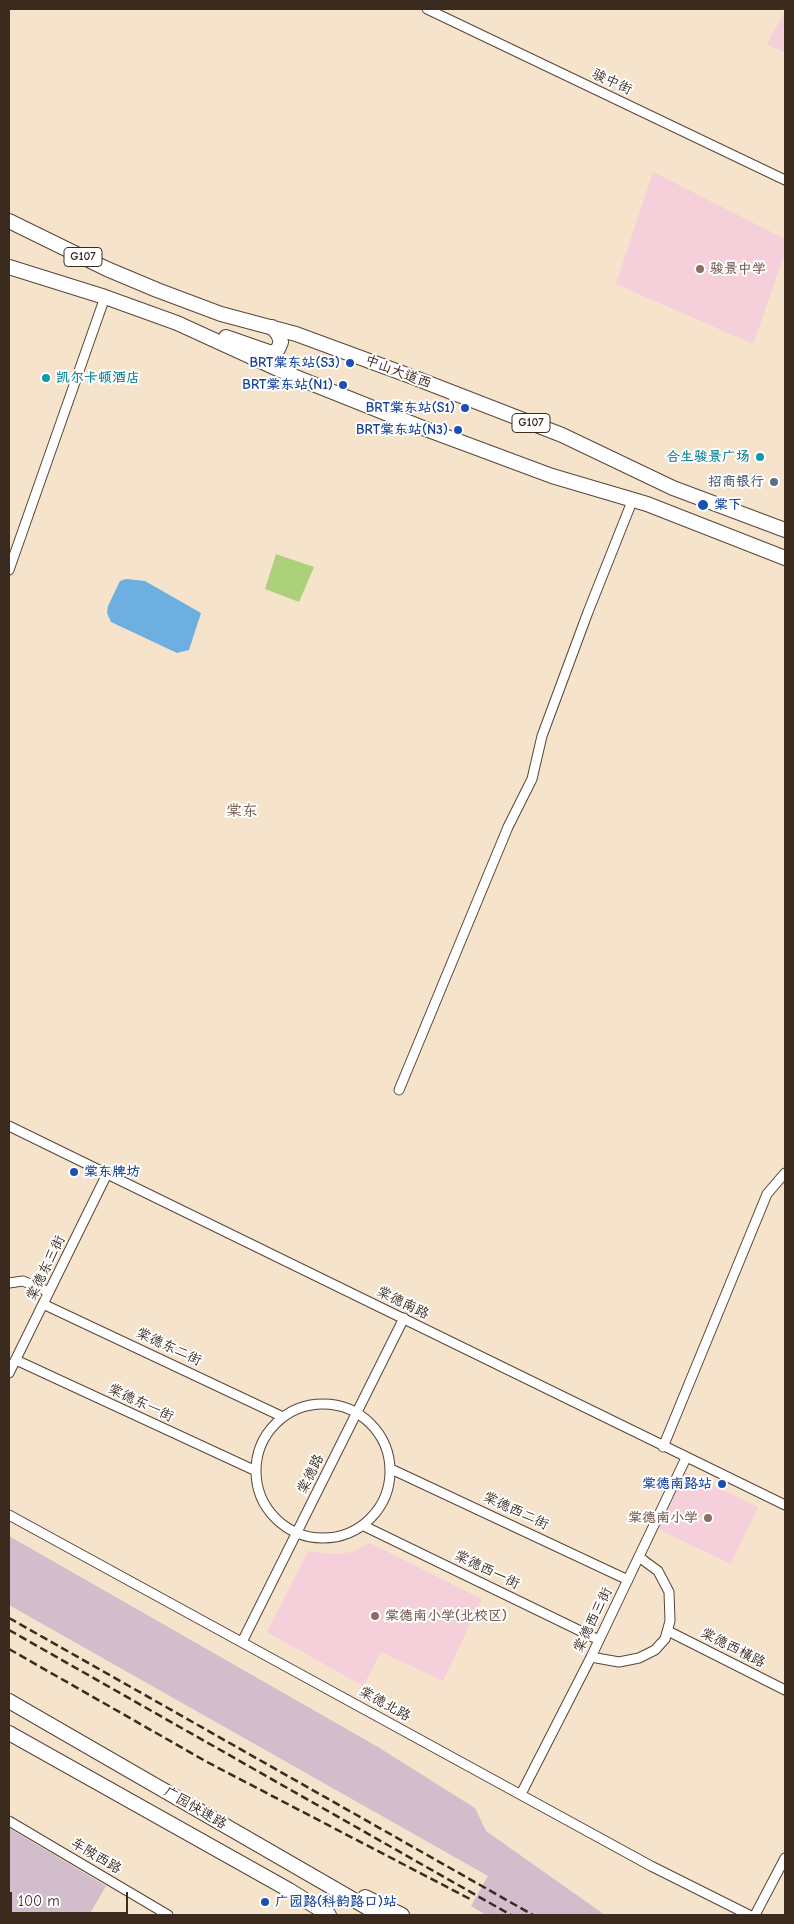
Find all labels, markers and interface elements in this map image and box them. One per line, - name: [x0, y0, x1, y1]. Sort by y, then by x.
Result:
- street label: 骏中街: [589, 66, 635, 98]
- road number: G107: [64, 248, 102, 266]
- place label: 骏景中学: [710, 261, 766, 277]
- marker: 骏景中学: [694, 263, 706, 275]
- street label: 中山大道西: [362, 352, 434, 392]
- place label: BRT棠东站(S3): [249, 355, 340, 371]
- marker: BRT棠东站(S3): [344, 357, 356, 369]
- place label: 凯尔卡顿酒店: [56, 370, 140, 386]
- marker: 凯尔卡顿酒店: [40, 372, 52, 384]
- place label: BRT棠东站(N1): [242, 377, 333, 393]
- marker: BRT棠东站(N1): [337, 379, 349, 391]
- place label: BRT棠东站(S1): [366, 400, 455, 416]
- marker: BRT棠东站(S1): [459, 402, 471, 414]
- road number: G107: [512, 413, 550, 432]
- place label: BRT棠东站(N3): [356, 422, 448, 438]
- marker: BRT棠东站(N3): [452, 424, 464, 436]
- place label: 合生骏景广场: [666, 449, 750, 465]
- marker: 合生骏景广场: [754, 451, 766, 463]
- place label: 招商银行: [708, 474, 764, 490]
- marker: 招商银行: [768, 476, 780, 488]
- place label: 棠下: [714, 497, 742, 513]
- marker: 棠下: [696, 498, 710, 512]
- district label: 棠东: [226, 801, 258, 821]
- place label: 棠东牌坊: [84, 1164, 140, 1180]
- marker: 棠东牌坊: [68, 1166, 80, 1178]
- street label: 棠德东三街: [23, 1233, 69, 1303]
- street label: 棠德南路: [374, 1283, 432, 1323]
- street label: 棠德东二街: [134, 1325, 204, 1369]
- street label: 棠德东一街: [106, 1381, 176, 1425]
- street label: 棠德路: [294, 1451, 328, 1497]
- place label: 棠德南路站: [642, 1476, 712, 1492]
- marker: 棠德南路站: [716, 1478, 728, 1490]
- street label: 棠德西二街: [481, 1489, 551, 1533]
- place label: 棠德南小学: [628, 1510, 698, 1526]
- marker: 棠德南小学: [702, 1512, 714, 1524]
- street label: 棠德西一街: [452, 1547, 522, 1593]
- street label: 棠德西三街: [570, 1585, 616, 1655]
- place label: 棠德南小学(北校区): [385, 1608, 507, 1624]
- marker: 棠德南小学(北校区): [369, 1610, 381, 1622]
- street label: 棠德西横路: [698, 1625, 768, 1671]
- street label: 棠德北路: [356, 1683, 414, 1725]
- street label: 广园快速路: [160, 1783, 230, 1833]
- street label: 车陂西路: [68, 1834, 124, 1878]
- scale bar: [12, 1882, 130, 1914]
- text: 100 m: [18, 1892, 60, 1910]
- place label: 广园路(科韵路口)站: [275, 1894, 397, 1910]
- marker: 广园路(科韵路口)站: [259, 1896, 271, 1908]

